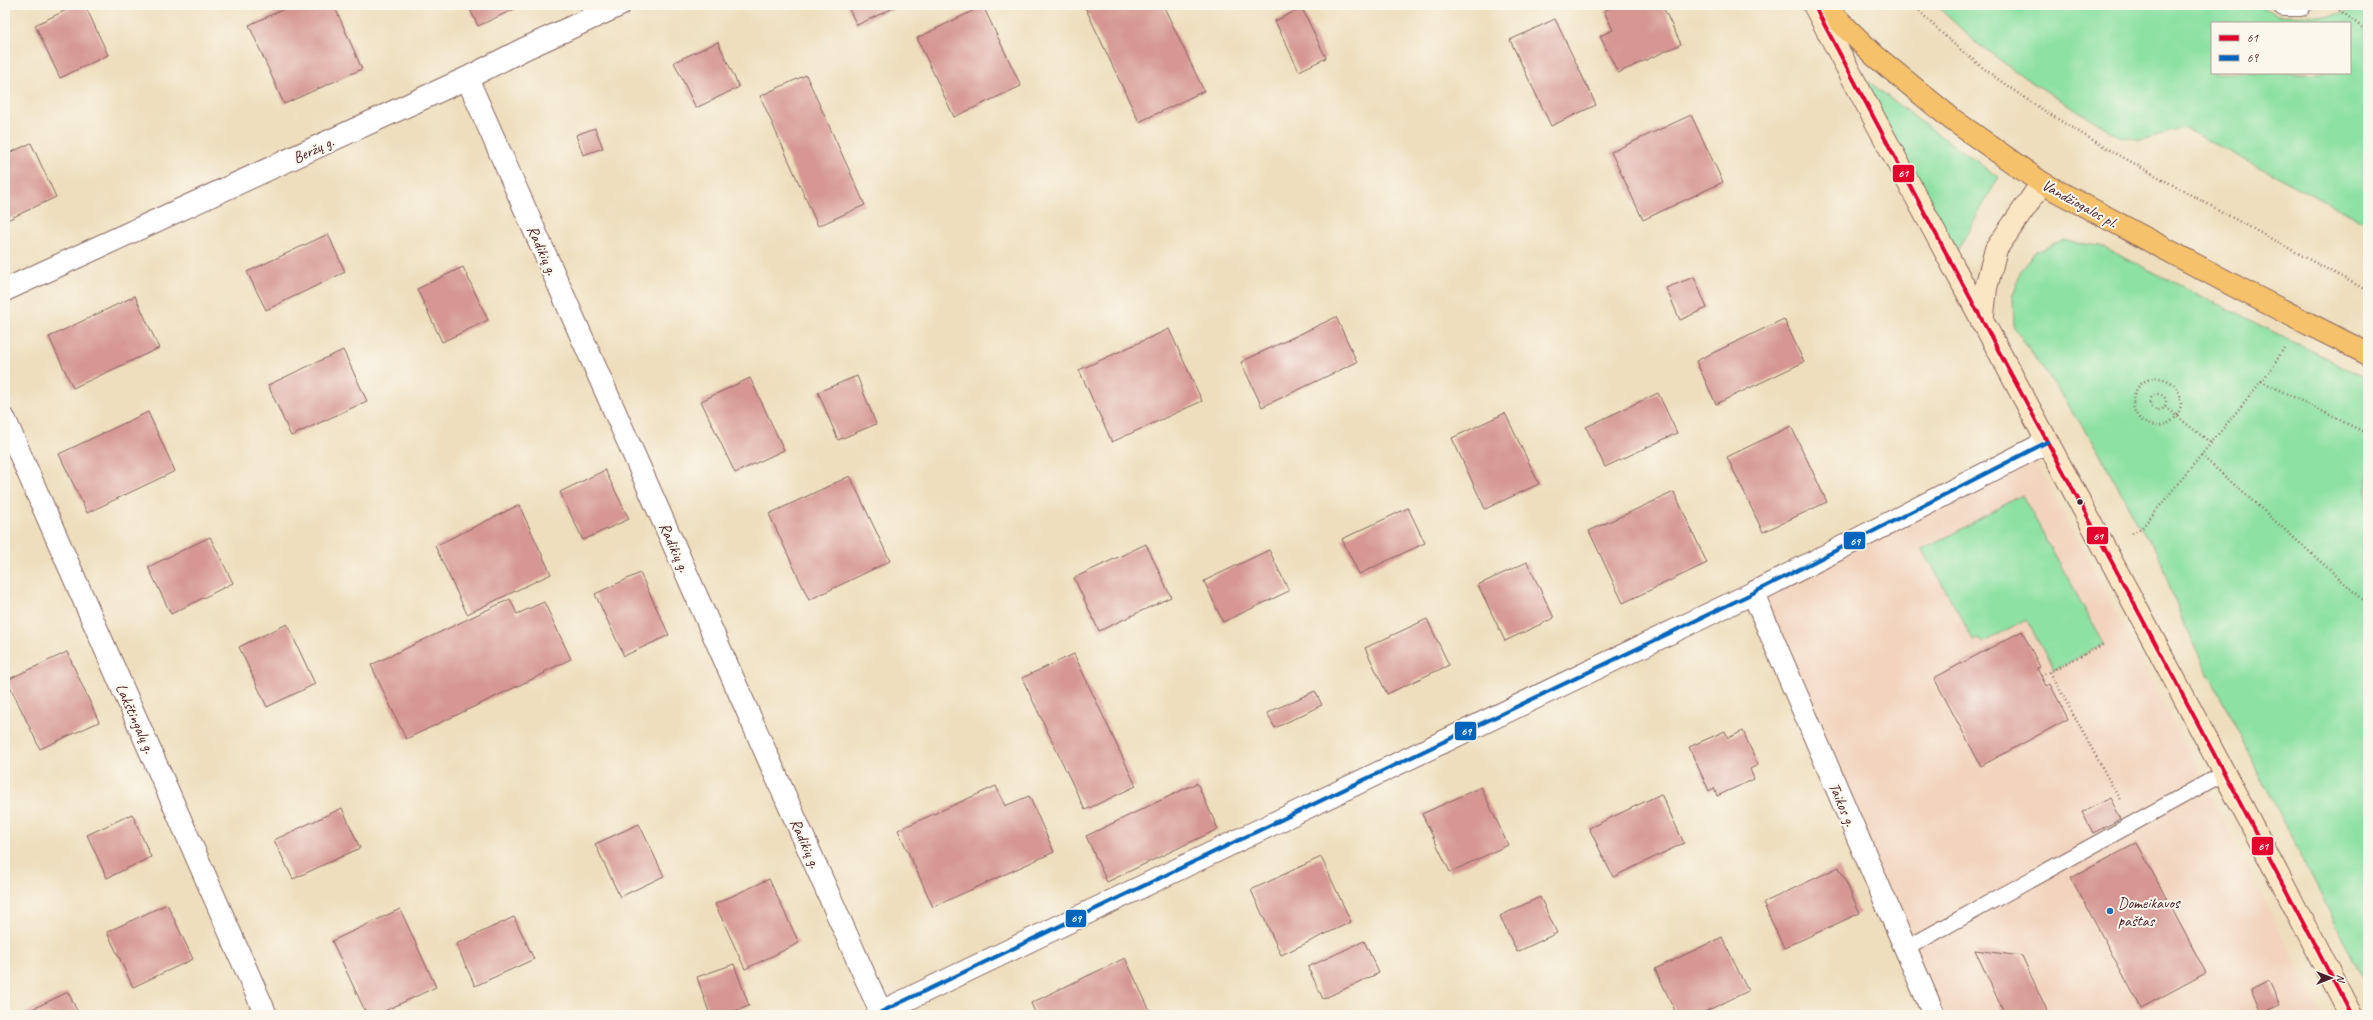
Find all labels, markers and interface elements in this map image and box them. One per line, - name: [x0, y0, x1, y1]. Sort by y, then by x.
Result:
- legend: [2211, 22, 2351, 74]
- text: 61: [2247, 30, 2258, 46]
- text: 69: [2247, 50, 2259, 66]
- street label: Beržų g.: [290, 131, 338, 168]
- line badge: 61: [1892, 164, 1915, 183]
- text: 61: [1898, 166, 1909, 180]
- street label: Vandžiogalos pl.: [2038, 175, 2121, 233]
- street label: Radikių g.: [522, 223, 562, 279]
- unlabelled marker: [2075, 497, 2085, 507]
- street label: Radikių g.: [654, 520, 694, 576]
- line badge: 61: [2086, 526, 2109, 545]
- text: 61: [2093, 529, 2104, 543]
- line badge: 69: [1843, 531, 1866, 550]
- text: 69: [1850, 534, 1861, 548]
- street label: Lakštingalų g.: [111, 680, 160, 757]
- line badge: 69: [1454, 721, 1477, 741]
- text: 69: [1461, 724, 1472, 738]
- street label: Taikos g.: [1824, 780, 1861, 830]
- street label: Radikių g.: [785, 816, 825, 872]
- line badge: 61: [2251, 836, 2274, 856]
- text: 61: [2258, 839, 2269, 853]
- place label: Domeikavos paštas: [2118, 893, 2181, 931]
- marker: Domeikavos paštas: [2105, 906, 2115, 916]
- line badge: 69: [1065, 909, 1087, 928]
- text: 69: [1071, 911, 1082, 925]
- north arrow: [2311, 958, 2351, 998]
- text: N: [2334, 975, 2348, 984]

